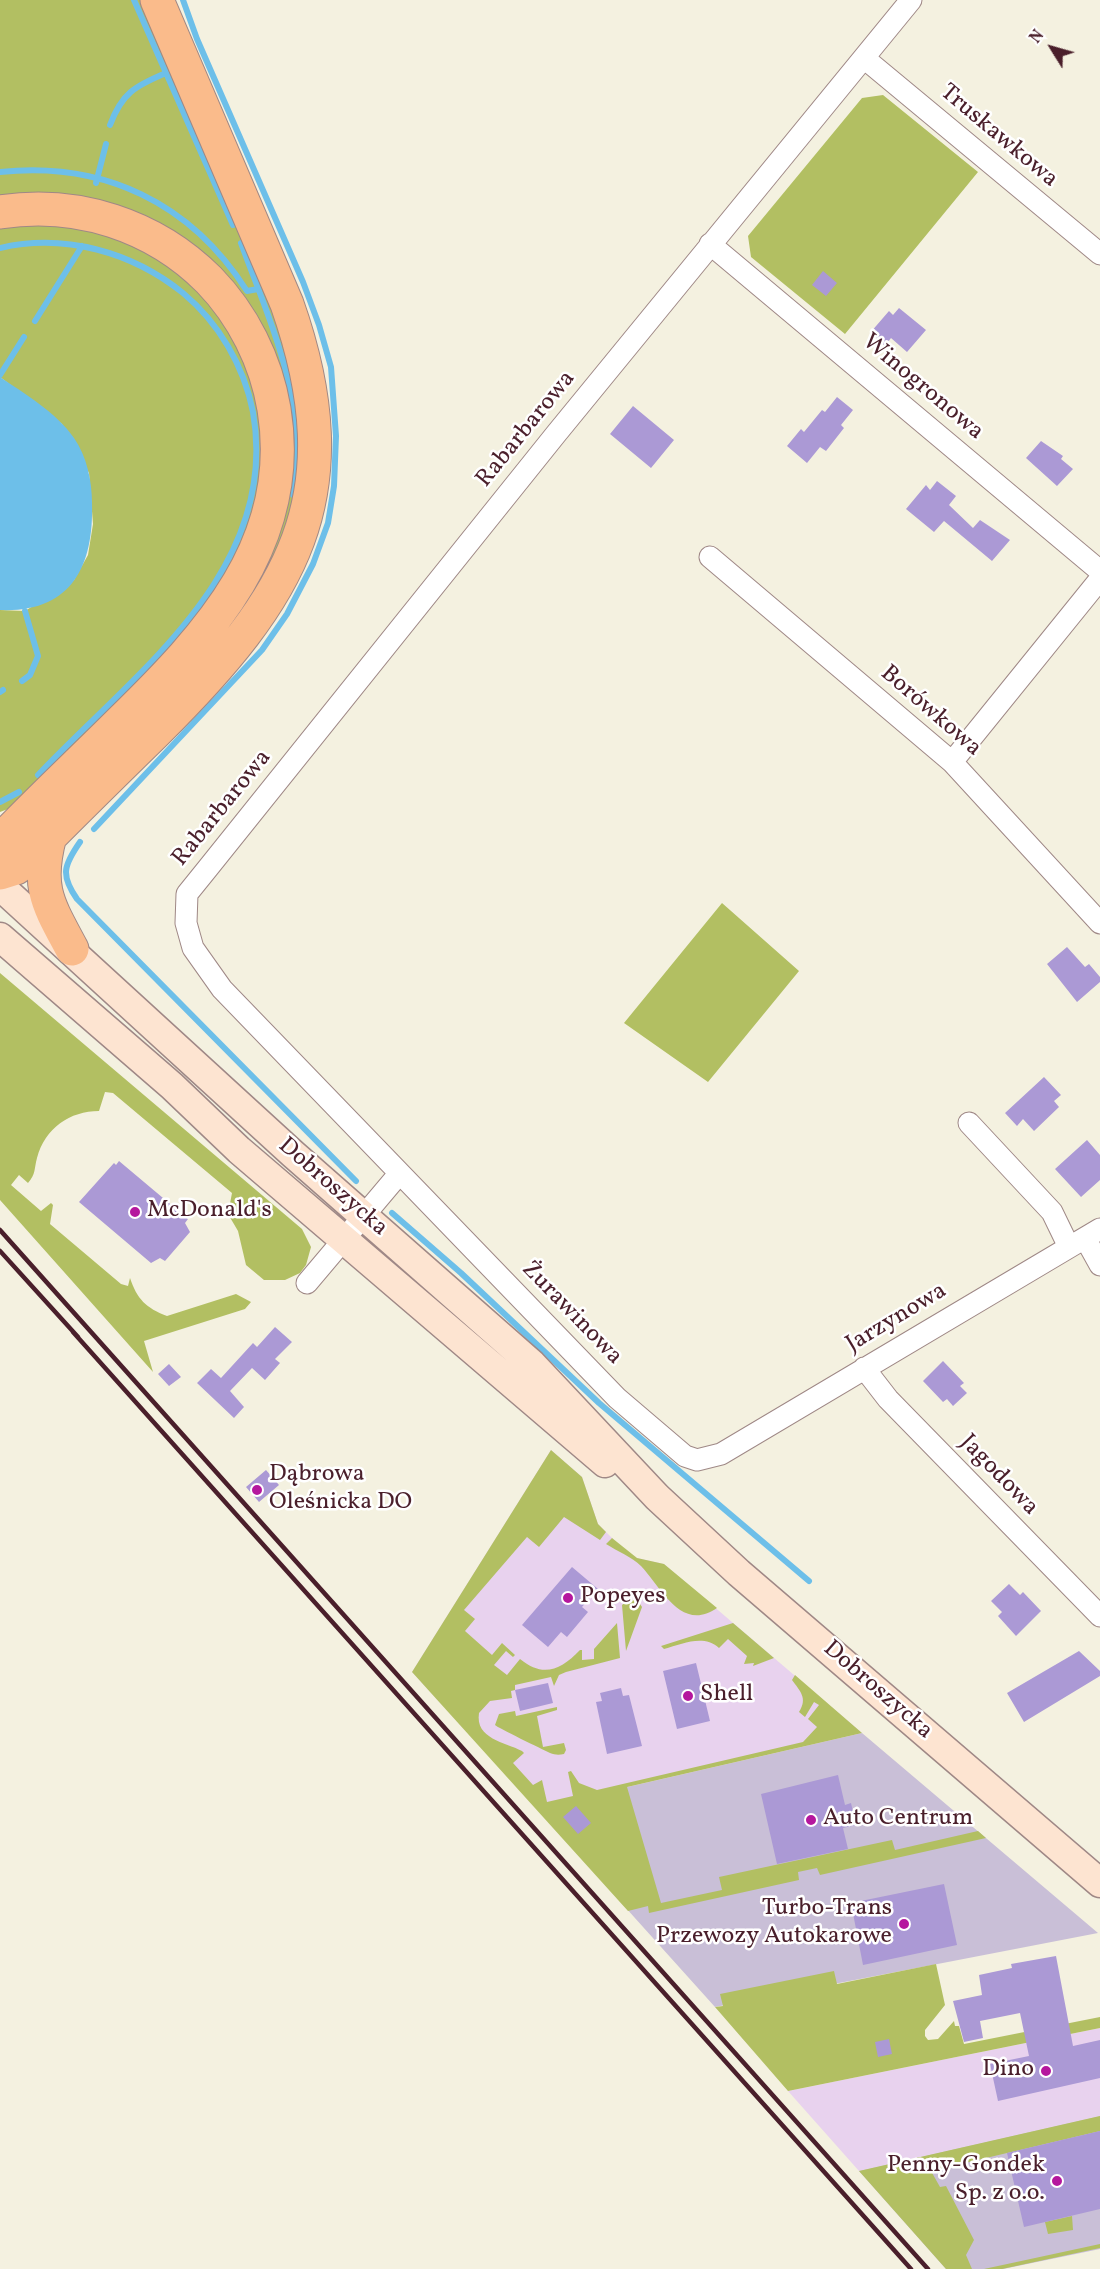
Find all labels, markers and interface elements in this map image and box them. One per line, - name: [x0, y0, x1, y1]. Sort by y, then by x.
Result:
- north arrow: [1022, 18, 1082, 78]
- text: N: [1025, 26, 1050, 48]
- street label: Truskawkowa: [933, 79, 1063, 195]
- street label: Winogronowa: [855, 329, 989, 447]
- street label: Rabarbarowa: [471, 366, 583, 494]
- street label: Borówkowa: [874, 660, 986, 764]
- street label: Rabarbarowa: [167, 745, 279, 873]
- street label: Dobroszycka: [271, 1132, 393, 1244]
- place label: McDonald's: [147, 1198, 272, 1226]
- marker: McDonald's: [128, 1205, 142, 1219]
- street label: Żurawinowa: [514, 1256, 628, 1372]
- street label: Jarzynowa: [841, 1278, 953, 1360]
- street label: Jagodowa: [952, 1430, 1044, 1522]
- place label: Dąbrowa Oleśnicka DO: [269, 1462, 412, 1518]
- marker: Dąbrowa Oleśnicka DO: [250, 1483, 264, 1497]
- place label: Popeyes: [580, 1584, 666, 1612]
- marker: Popeyes: [561, 1591, 575, 1605]
- street label: Dobroszycka: [816, 1635, 938, 1747]
- place label: Shell: [700, 1682, 753, 1710]
- marker: Shell: [681, 1689, 695, 1703]
- place label: Auto Centrum: [823, 1806, 973, 1834]
- marker: Auto Centrum: [804, 1813, 818, 1827]
- place label: Turbo-Trans Przewozy Autokarowe: [656, 1896, 892, 1952]
- marker: Turbo-Trans Przewozy Autokarowe: [897, 1917, 911, 1931]
- place label: Dino: [982, 2057, 1034, 2085]
- marker: Dino: [1039, 2064, 1053, 2078]
- place label: Penny-Gondek Sp. z o.o.: [887, 2153, 1045, 2209]
- marker: Penny-Gondek Sp. z o.o.: [1050, 2174, 1064, 2188]

